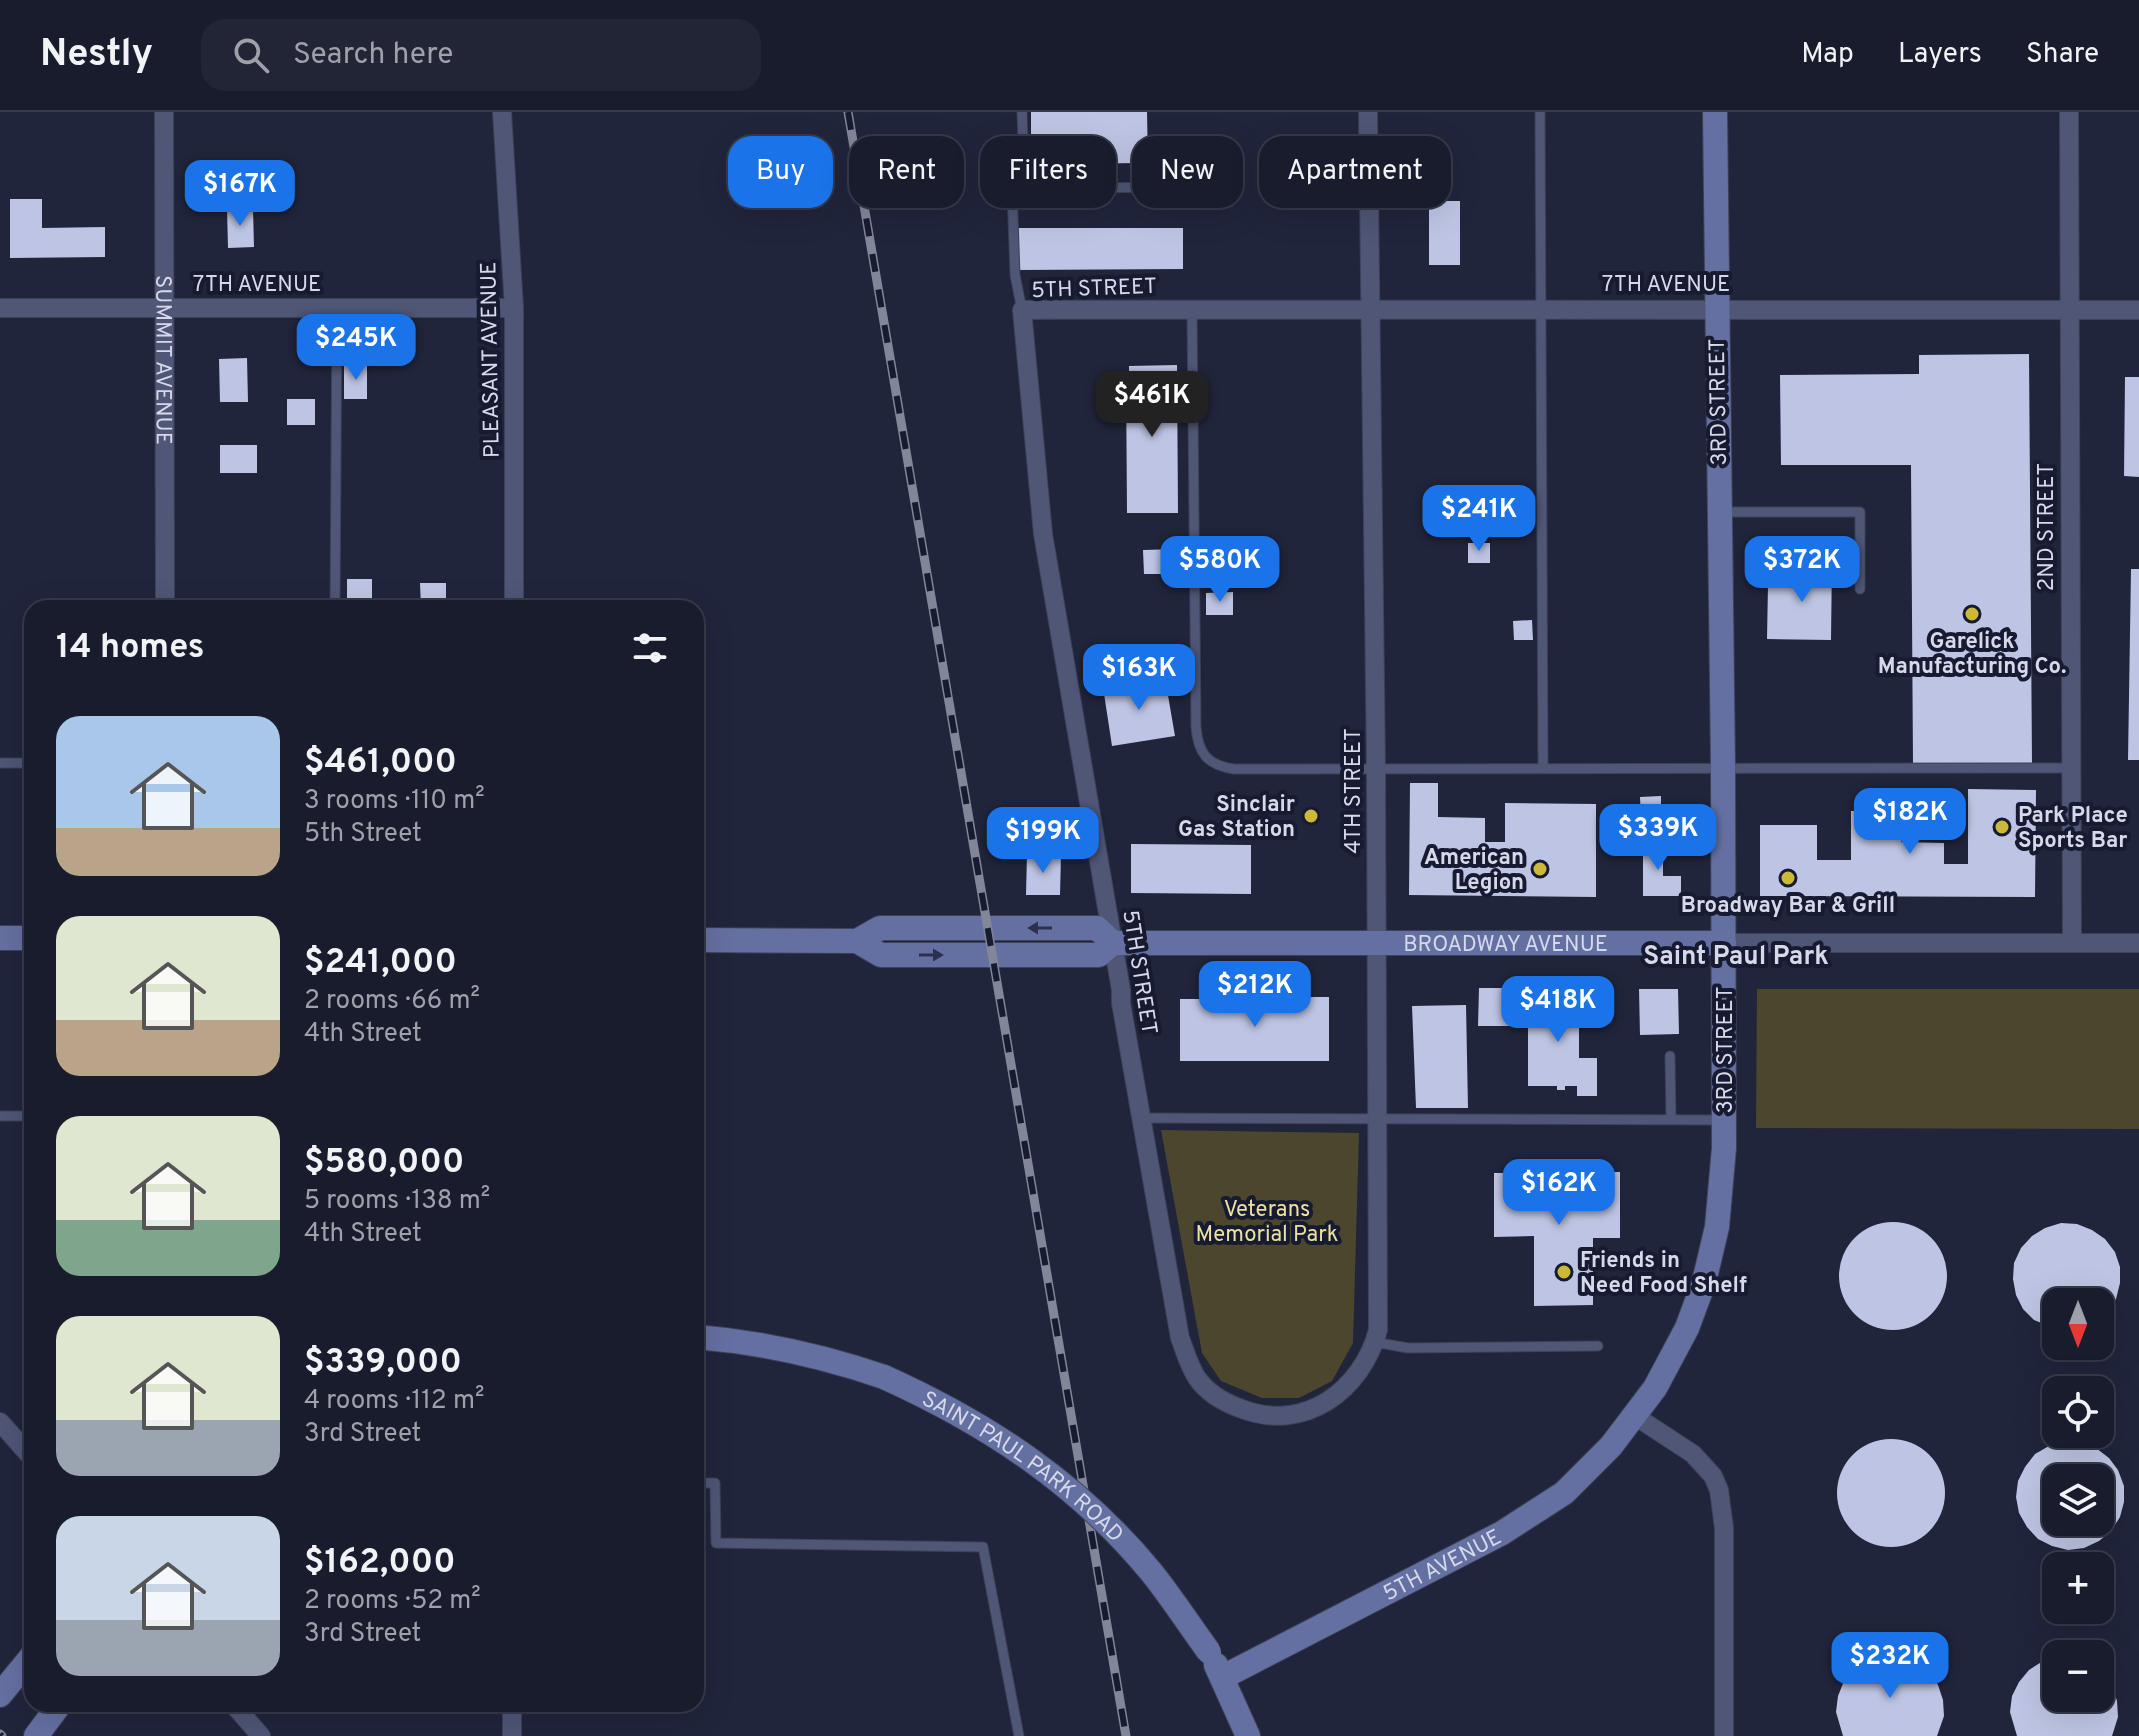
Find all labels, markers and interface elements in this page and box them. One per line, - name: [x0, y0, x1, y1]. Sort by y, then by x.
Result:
- search box: [201, 19, 761, 91]
- text: Nestly: [40, 31, 153, 80]
- icon: search: [229, 33, 273, 77]
- text: Search here: [293, 37, 453, 74]
- text: Map: [1801, 37, 1854, 73]
- text: Layers: [1898, 37, 1982, 73]
- text: Share: [2026, 37, 2099, 73]
- chip: Buy: [728, 136, 833, 208]
- chip: Rent: [849, 136, 964, 208]
- chip: Filters: [980, 136, 1116, 208]
- chip: New: [1132, 136, 1243, 208]
- chip: Apartment: [1259, 136, 1451, 208]
- pin: $167K: [184, 160, 296, 228]
- text: $167K: [203, 169, 277, 202]
- street label: PLEASANT AVENUE: [476, 261, 507, 458]
- street label: 7TH AVENUE: [193, 272, 321, 299]
- street label: 7TH AVENUE: [1602, 272, 1730, 299]
- street label: 5TH STREET: [1031, 274, 1157, 305]
- street label: SUMMIT AVENUE: [148, 275, 176, 445]
- pin: $245K: [300, 314, 412, 382]
- text: $245K: [315, 323, 397, 356]
- street label: 3RD STREET: [1705, 338, 1734, 466]
- pin: $461K: [1096, 371, 1208, 439]
- text: $461K: [1113, 380, 1191, 413]
- street label: 2ND STREET: [2034, 463, 2061, 591]
- pin: $241K: [1423, 485, 1535, 553]
- text: $241K: [1440, 494, 1518, 527]
- pin: $580K: [1164, 536, 1276, 604]
- pin: $372K: [1746, 536, 1858, 604]
- text: $580K: [1178, 545, 1262, 578]
- text: $372K: [1763, 545, 1841, 578]
- marker: Garelick Manufacturing Co.: [1963, 605, 1981, 623]
- icon: filters: [628, 626, 672, 670]
- text: 14 homes: [56, 627, 205, 670]
- place label: Garelick Manufacturing Co.: [1878, 629, 2066, 681]
- pin: $163K: [1083, 644, 1195, 712]
- text: $163K: [1101, 653, 1177, 686]
- street label: 4TH STREET: [1341, 728, 1368, 854]
- text: $461,000: [304, 742, 457, 785]
- icon: home: [120, 748, 216, 844]
- text: 3 rooms · 110 m²: [304, 785, 485, 818]
- pin: $182K: [1854, 788, 1966, 856]
- place label: Sinclair Gas Station: [1178, 792, 1295, 844]
- text: $182K: [1872, 797, 1948, 830]
- place label: Park Place Sports Bar: [2018, 803, 2128, 855]
- pin: $339K: [1602, 804, 1714, 872]
- pin: $199K: [987, 807, 1099, 875]
- marker: Sinclair Gas Station: [1302, 807, 1320, 825]
- text: $339K: [1617, 813, 1699, 846]
- text: $199K: [1005, 816, 1081, 849]
- text: 5th Street: [304, 818, 422, 851]
- marker: Park Place Sports Bar: [1993, 818, 2011, 836]
- place label: American Legion: [1424, 845, 1524, 897]
- marker: American Legion: [1531, 860, 1549, 878]
- marker: Broadway Bar & Grill: [1779, 869, 1797, 887]
- place label: Broadway Bar & Grill: [1681, 893, 1895, 920]
- street label: 5TH STREET: [1115, 908, 1162, 1037]
- one-way arrow: [1027, 922, 1052, 934]
- street label: BROADWAY AVENUE: [1403, 932, 1608, 959]
- district label: Saint Paul Park: [1643, 941, 1829, 974]
- text: $241,000: [304, 942, 457, 985]
- icon: home: [120, 948, 216, 1044]
- one-way arrow: [919, 949, 944, 961]
- pin: $212K: [1199, 961, 1311, 1029]
- text: $212K: [1217, 970, 1293, 1003]
- pin: $418K: [1502, 976, 1614, 1044]
- text: 2 rooms · 66 m²: [304, 985, 480, 1018]
- text: $418K: [1519, 985, 1597, 1018]
- street label: 3RD STREET: [1713, 986, 1740, 1114]
- text: 4th Street: [304, 1018, 422, 1051]
- text: $580,000: [304, 1142, 464, 1185]
- icon: home: [120, 1148, 216, 1244]
- pin: $162K: [1503, 1159, 1615, 1227]
- text: $162K: [1521, 1168, 1597, 1201]
- text: 5 rooms · 138 m²: [304, 1185, 490, 1218]
- park label: Veterans Memorial Park: [1196, 1197, 1338, 1249]
- text: 4th Street: [304, 1218, 422, 1251]
- place label: Friends in Need Food Shelf: [1580, 1248, 1747, 1300]
- marker: Friends in Need Food Shelf: [1555, 1263, 1573, 1281]
- north arrow: [2042, 1288, 2114, 1360]
- map controls: [2042, 1288, 2114, 1712]
- text: $339,000: [304, 1342, 462, 1385]
- icon: home: [120, 1348, 216, 1444]
- button: locate: [2042, 1376, 2114, 1448]
- text: 4 rooms · 112 m²: [304, 1385, 484, 1418]
- street label: SAINT PAUL PARK ROAD: [917, 1386, 1128, 1549]
- text: 3rd Street: [304, 1418, 421, 1451]
- button: layers: [2042, 1464, 2114, 1536]
- street label: 5TH AVENUE: [1379, 1525, 1507, 1608]
- text: $162,000: [304, 1542, 456, 1585]
- icon: home: [120, 1548, 216, 1644]
- button: +: [2042, 1552, 2114, 1624]
- text: 2 rooms · 52 m²: [304, 1585, 481, 1618]
- text: 3rd Street: [304, 1618, 421, 1651]
- pin: $232K: [1834, 1632, 1946, 1700]
- button: −: [2042, 1640, 2114, 1712]
- text: $232K: [1850, 1641, 1930, 1674]

